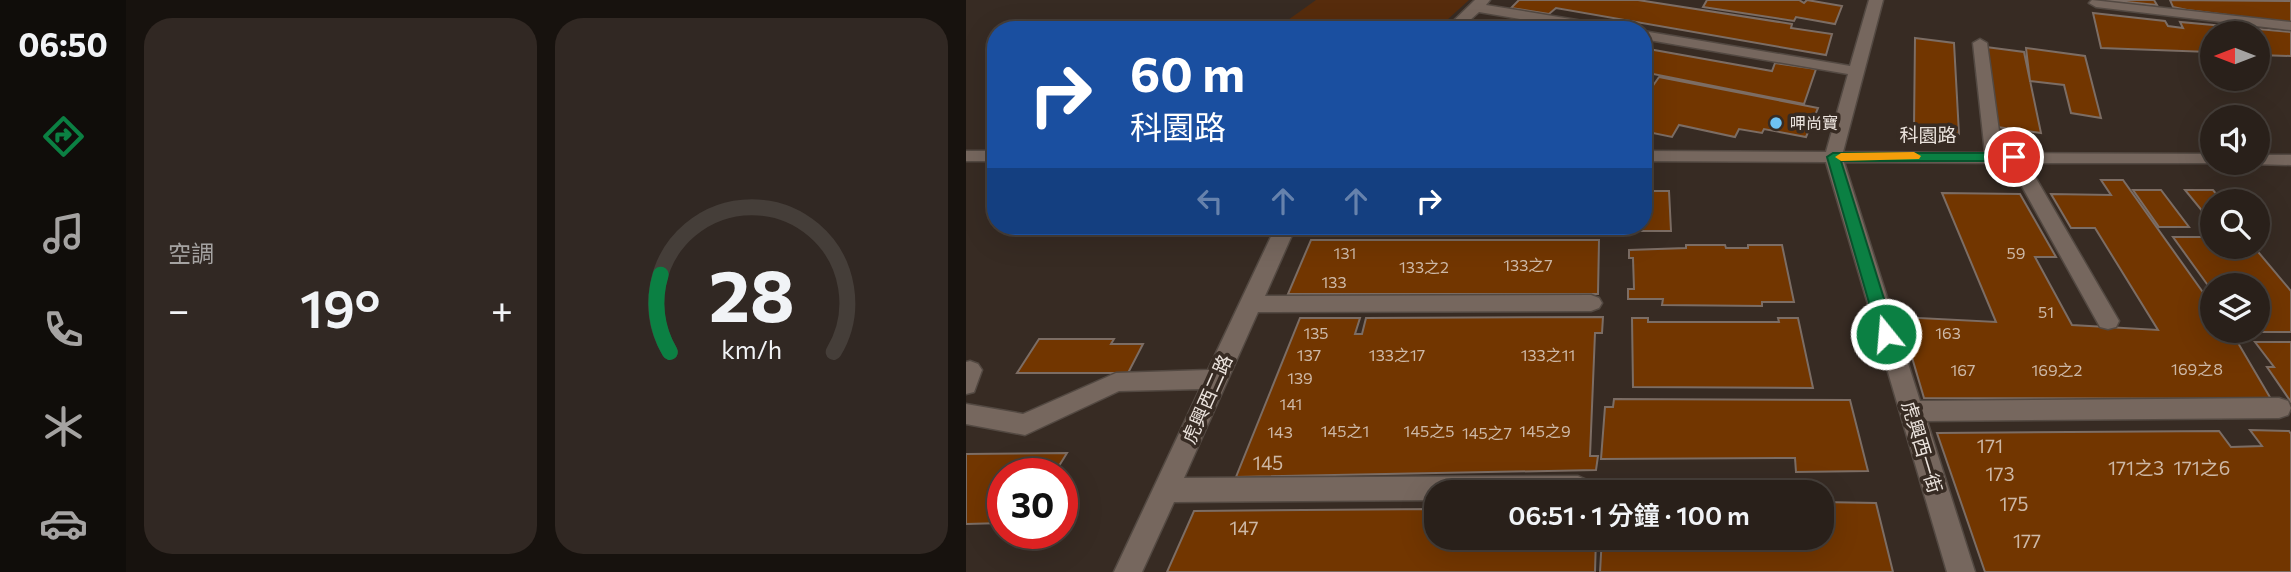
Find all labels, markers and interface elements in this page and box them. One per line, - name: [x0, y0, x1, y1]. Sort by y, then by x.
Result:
- north arrow: [2200, 21, 2270, 91]
- map controls: [2200, 21, 2270, 343]
- text: 06:50: [18, 24, 108, 64]
- text: 60 m: [1130, 42, 1245, 102]
- icon: right: [1015, 49, 1106, 140]
- button: sound: [2200, 105, 2270, 175]
- text: 科園路: [1130, 106, 1226, 146]
- icon: directions: [39, 112, 88, 161]
- place label: 呷尚寶: [1790, 113, 1838, 132]
- marker: 呷尚寶: [1768, 115, 1784, 131]
- street label: 科園路: [1899, 123, 1957, 146]
- pin: [1984, 127, 2044, 187]
- icon: arrive: [1995, 138, 2033, 176]
- icon: left: [1191, 182, 1229, 220]
- icon: ahead: [1264, 182, 1302, 220]
- icon: ahead: [1337, 182, 1375, 220]
- icon: right: [1410, 182, 1448, 220]
- button: search: [2200, 189, 2270, 259]
- icon: music: [39, 209, 88, 258]
- text: 空調: [168, 239, 214, 267]
- house number: 131: [1334, 243, 1356, 262]
- house number: 59: [2007, 243, 2025, 262]
- text: 28: [709, 248, 795, 337]
- house number: 133之7: [1503, 255, 1553, 274]
- house number: 133之2: [1399, 257, 1449, 276]
- house number: 133: [1321, 272, 1347, 291]
- button: layers: [2200, 273, 2270, 343]
- text: 19°: [300, 275, 380, 339]
- text: −: [168, 285, 190, 332]
- text: +: [491, 285, 513, 332]
- position arrow: [1849, 297, 1923, 371]
- house number: 51: [2038, 302, 2054, 321]
- icon: phone: [39, 305, 88, 354]
- house number: 135: [1303, 323, 1329, 342]
- house number: 163: [1935, 323, 1961, 342]
- text: km/h: [721, 334, 782, 364]
- house number: 137: [1297, 345, 1321, 364]
- house number: 133之17: [1369, 345, 1425, 364]
- house number: 133之11: [1521, 345, 1575, 364]
- street label: 虎興西二路: [1177, 351, 1236, 447]
- house number: 169之8: [2171, 359, 2223, 378]
- house number: 167: [1951, 360, 1975, 379]
- house number: 169之2: [2032, 360, 2083, 379]
- house number: 139: [1287, 368, 1313, 387]
- house number: 141: [1280, 394, 1302, 413]
- street label: 虎興西一街: [1898, 398, 1947, 496]
- icon: climate: [39, 402, 88, 451]
- house number: 145之1: [1321, 421, 1369, 440]
- house number: 145之5: [1404, 421, 1454, 440]
- house number: 145之9: [1519, 421, 1571, 440]
- house number: 143: [1267, 422, 1293, 441]
- house number: 145之7: [1462, 423, 1512, 442]
- house number: 171: [1977, 434, 2003, 457]
- house number: 145: [1253, 451, 1283, 474]
- house number: 171之3: [2108, 456, 2164, 479]
- house number: 171之6: [2174, 456, 2230, 479]
- speed limit sign: 30: [987, 458, 1078, 549]
- house number: 173: [1986, 462, 2015, 485]
- house number: 175: [1999, 492, 2029, 515]
- icon: car: [39, 499, 88, 548]
- text: 06:51 · 1 分鐘 · 100 m: [1508, 499, 1750, 530]
- house number: 147: [1229, 516, 1259, 539]
- house number: 177: [2013, 529, 2041, 552]

